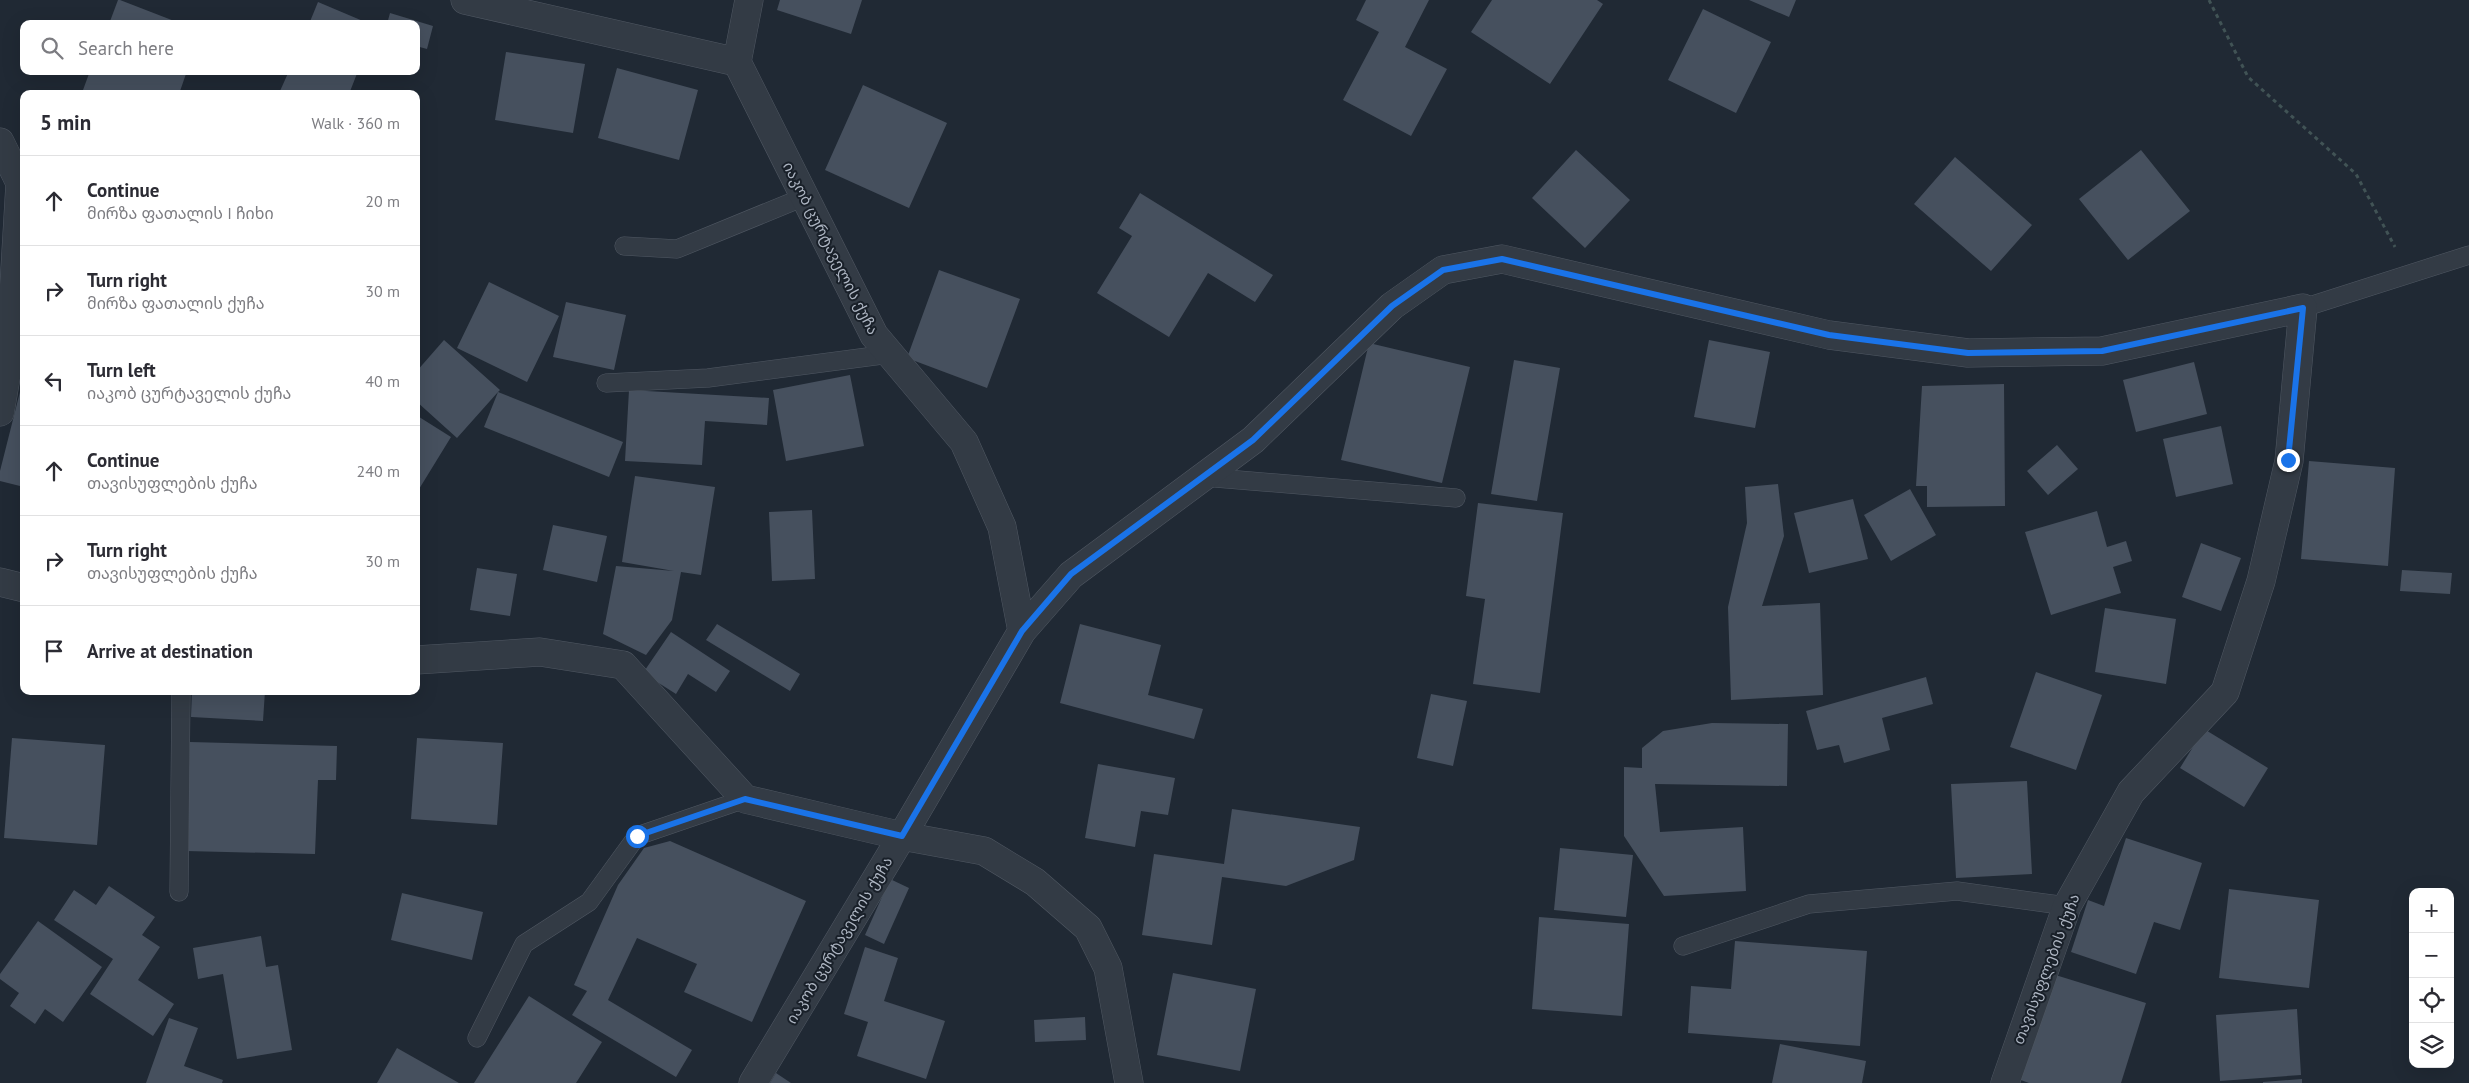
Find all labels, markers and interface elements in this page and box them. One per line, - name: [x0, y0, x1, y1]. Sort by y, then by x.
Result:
- search box: [20, 20, 420, 75]
- icon: search: [38, 34, 66, 62]
- text: Search here: [78, 36, 174, 60]
- text: 5 min: [40, 109, 91, 136]
- text: Walk · 360 m: [311, 113, 400, 133]
- street label: იაკობ ცურტაველის ქუჩა: [779, 158, 883, 338]
- text: Continue: [87, 178, 159, 202]
- icon: ahead: [40, 187, 68, 215]
- text: 20 m: [365, 191, 400, 211]
- text: მირზა ფათალის I ჩიხი: [87, 203, 274, 223]
- text: Turn right: [87, 268, 167, 292]
- icon: right: [40, 277, 68, 305]
- text: 30 m: [365, 281, 400, 301]
- text: მირზა ფათალის ქუჩა: [87, 293, 265, 313]
- text: Turn left: [87, 358, 156, 382]
- icon: left: [40, 367, 68, 395]
- text: 40 m: [365, 371, 400, 391]
- text: იაკობ ცურტაველის ქუჩა: [87, 383, 291, 403]
- text: Continue: [87, 448, 159, 472]
- route end: [2277, 449, 2300, 472]
- icon: ahead: [40, 457, 68, 485]
- text: 240 m: [357, 461, 400, 481]
- text: თავისუფლების ქუჩა: [87, 473, 258, 493]
- text: Turn right: [87, 538, 167, 562]
- icon: right: [40, 547, 68, 575]
- text: 30 m: [365, 551, 400, 571]
- text: თავისუფლების ქუჩა: [87, 563, 258, 583]
- icon: arrive: [40, 637, 68, 665]
- text: Arrive at destination: [87, 639, 253, 663]
- route start: [626, 825, 649, 848]
- street label: იაკობ ცურტაველის ქუჩა: [782, 853, 896, 1027]
- map controls: [2409, 888, 2454, 1068]
- button: +: [2409, 888, 2454, 933]
- street label: თავისუფლების ქუჩა: [2008, 891, 2084, 1047]
- button: −: [2409, 933, 2454, 978]
- button: locate: [2409, 978, 2454, 1023]
- button: layers: [2409, 1023, 2454, 1068]

